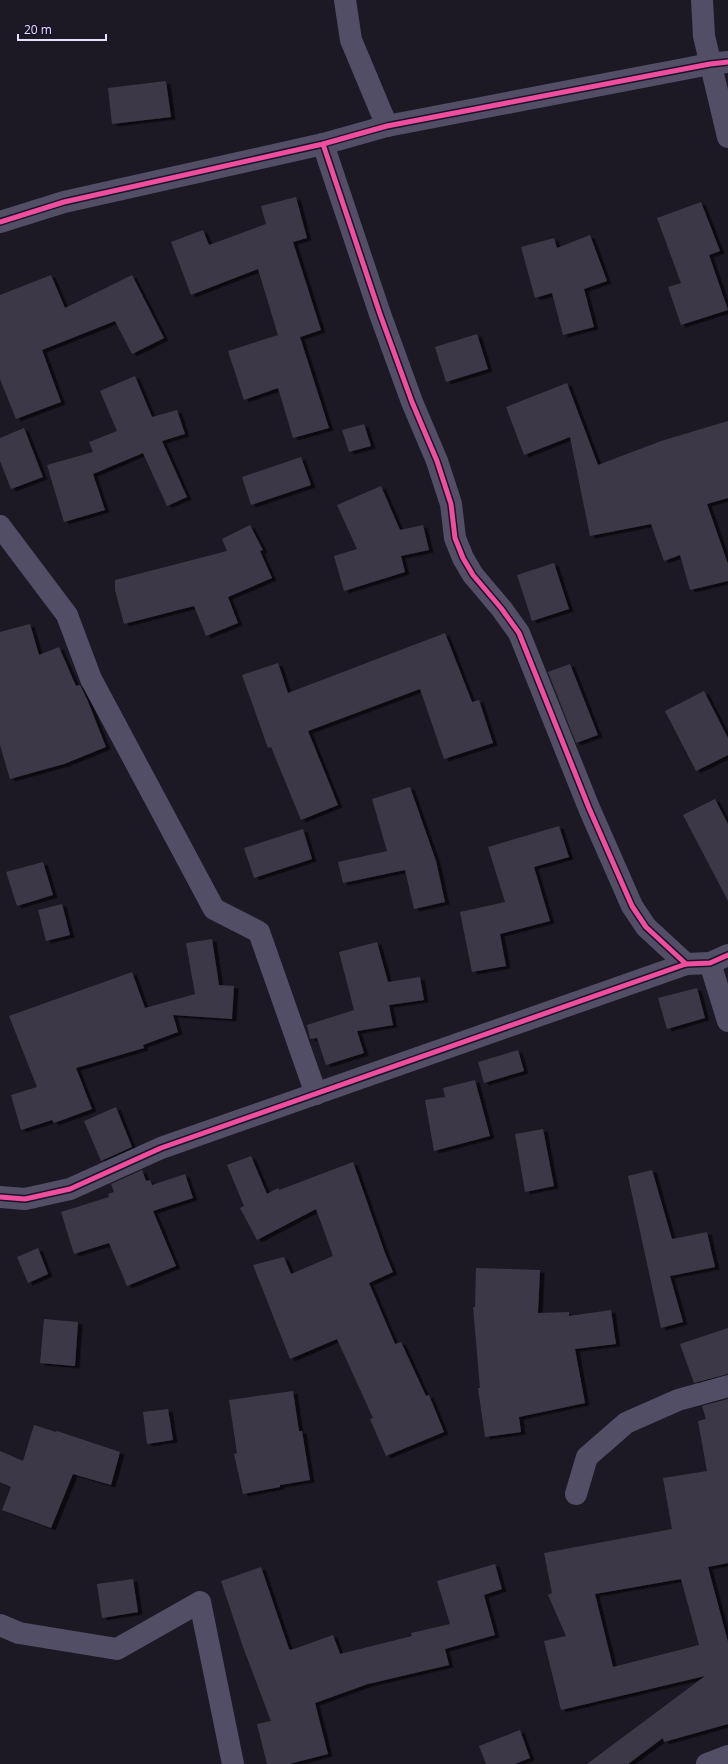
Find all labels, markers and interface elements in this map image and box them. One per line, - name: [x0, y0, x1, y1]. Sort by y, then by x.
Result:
- scale bar: [18, 16, 106, 42]
- text: 20 m: [24, 21, 52, 38]

